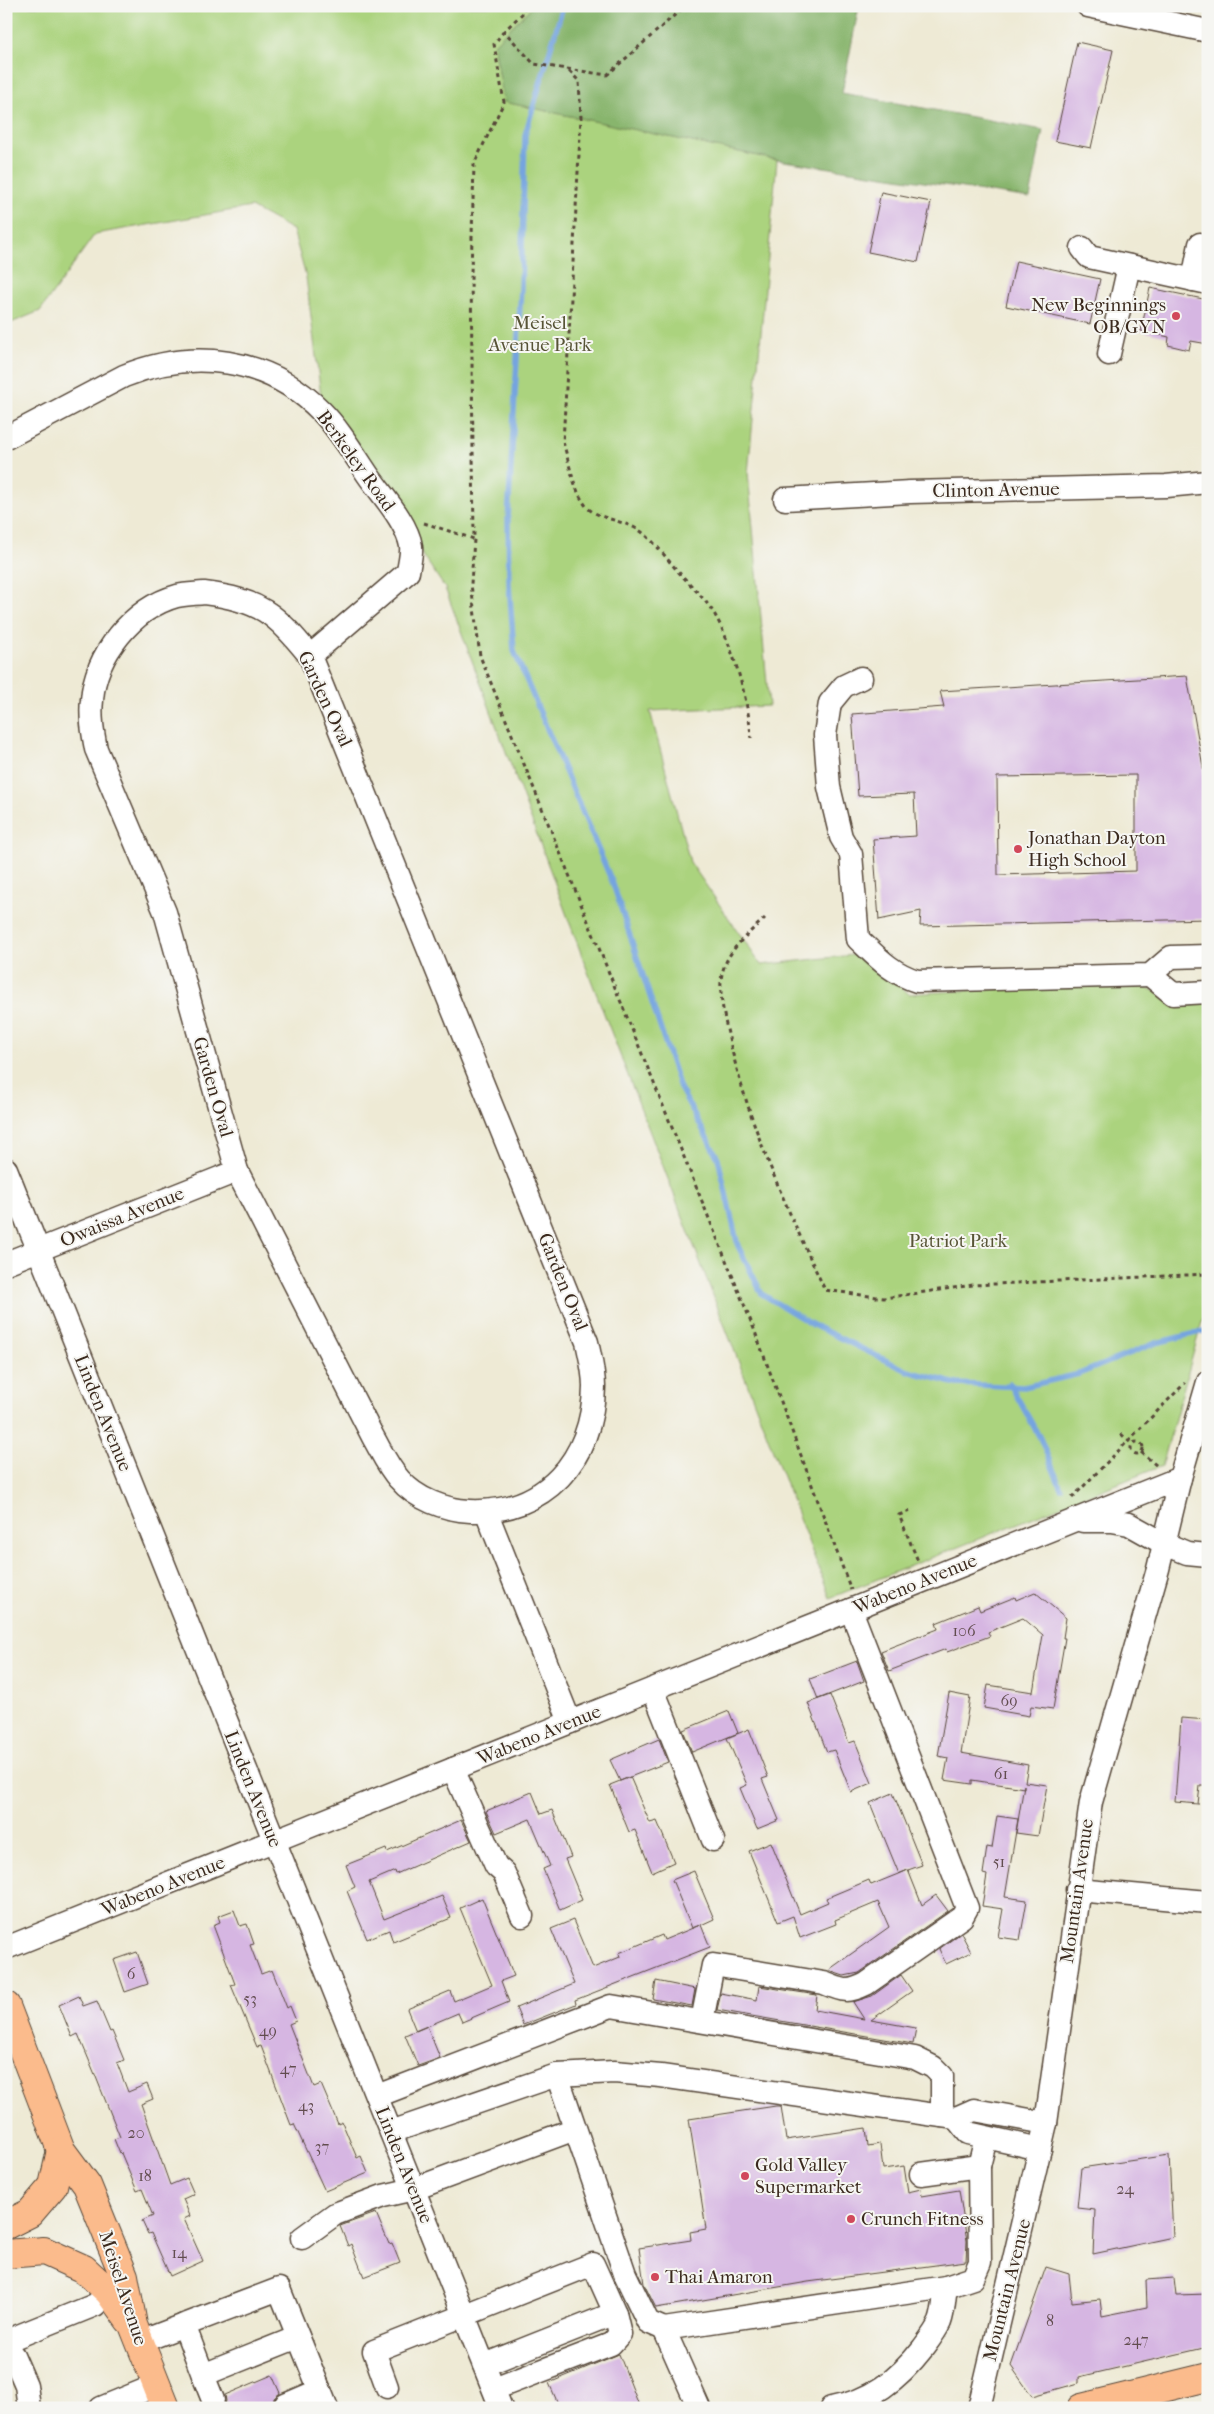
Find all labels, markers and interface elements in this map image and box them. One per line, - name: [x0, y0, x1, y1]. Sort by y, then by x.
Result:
- place label: New Beginnings OB/GYN: [1031, 294, 1167, 338]
- marker: New Beginnings OB/GYN: [1170, 310, 1182, 322]
- park label: Meisel Avenue Park: [487, 312, 592, 356]
- street label: Berkeley Road: [312, 406, 400, 516]
- street label: Clinton Avenue: [932, 478, 1060, 502]
- street label: Garden Oval: [293, 648, 357, 750]
- place label: Jonathan Dayton High School: [1026, 827, 1166, 871]
- marker: Jonathan Dayton High School: [1012, 843, 1024, 855]
- street label: Garden Oval: [188, 1034, 238, 1140]
- street label: Owaissa Avenue: [57, 1182, 187, 1252]
- street label: Garden Oval: [533, 1230, 593, 1334]
- park label: Patriot Park: [909, 1230, 1007, 1252]
- street label: Linden Avenue: [70, 1351, 136, 1475]
- street label: Wabeno Avenue: [849, 1549, 980, 1619]
- house number: 106: [952, 1621, 976, 1640]
- house number: 69: [1000, 1691, 1018, 1710]
- street label: Wabeno Avenue: [473, 1700, 604, 1770]
- street label: Linden Avenue: [220, 1727, 286, 1851]
- house number: 61: [994, 1764, 1008, 1783]
- street label: Mountain Avenue: [1056, 1817, 1098, 1965]
- street label: Wabeno Avenue: [97, 1851, 228, 1921]
- house number: 51: [993, 1852, 1005, 1871]
- house number: 6: [127, 1964, 136, 1983]
- house number: 53: [243, 1989, 257, 2008]
- house number: 49: [259, 2021, 277, 2040]
- house number: 47: [280, 2059, 297, 2078]
- house number: 43: [298, 2096, 314, 2115]
- street label: Linden Avenue: [371, 2103, 437, 2227]
- house number: 20: [127, 2123, 145, 2142]
- house number: 37: [315, 2137, 329, 2156]
- place label: Gold Valley Supermarket: [755, 2154, 862, 2198]
- house number: 18: [138, 2166, 152, 2185]
- marker: Gold Valley Supermarket: [739, 2170, 751, 2182]
- house number: 24: [1116, 2179, 1134, 2198]
- place label: Crunch Fitness: [861, 2208, 983, 2230]
- marker: Crunch Fitness: [845, 2213, 857, 2225]
- street label: Mountain Avenue: [979, 2217, 1035, 2363]
- street label: Meisel Avenue: [94, 2228, 152, 2348]
- house number: 14: [171, 2243, 187, 2262]
- place label: Thai Amaron: [665, 2266, 773, 2288]
- marker: Thai Amaron: [649, 2271, 661, 2283]
- house number: 8: [1046, 2311, 1054, 2330]
- house number: 247: [1124, 2330, 1149, 2349]

